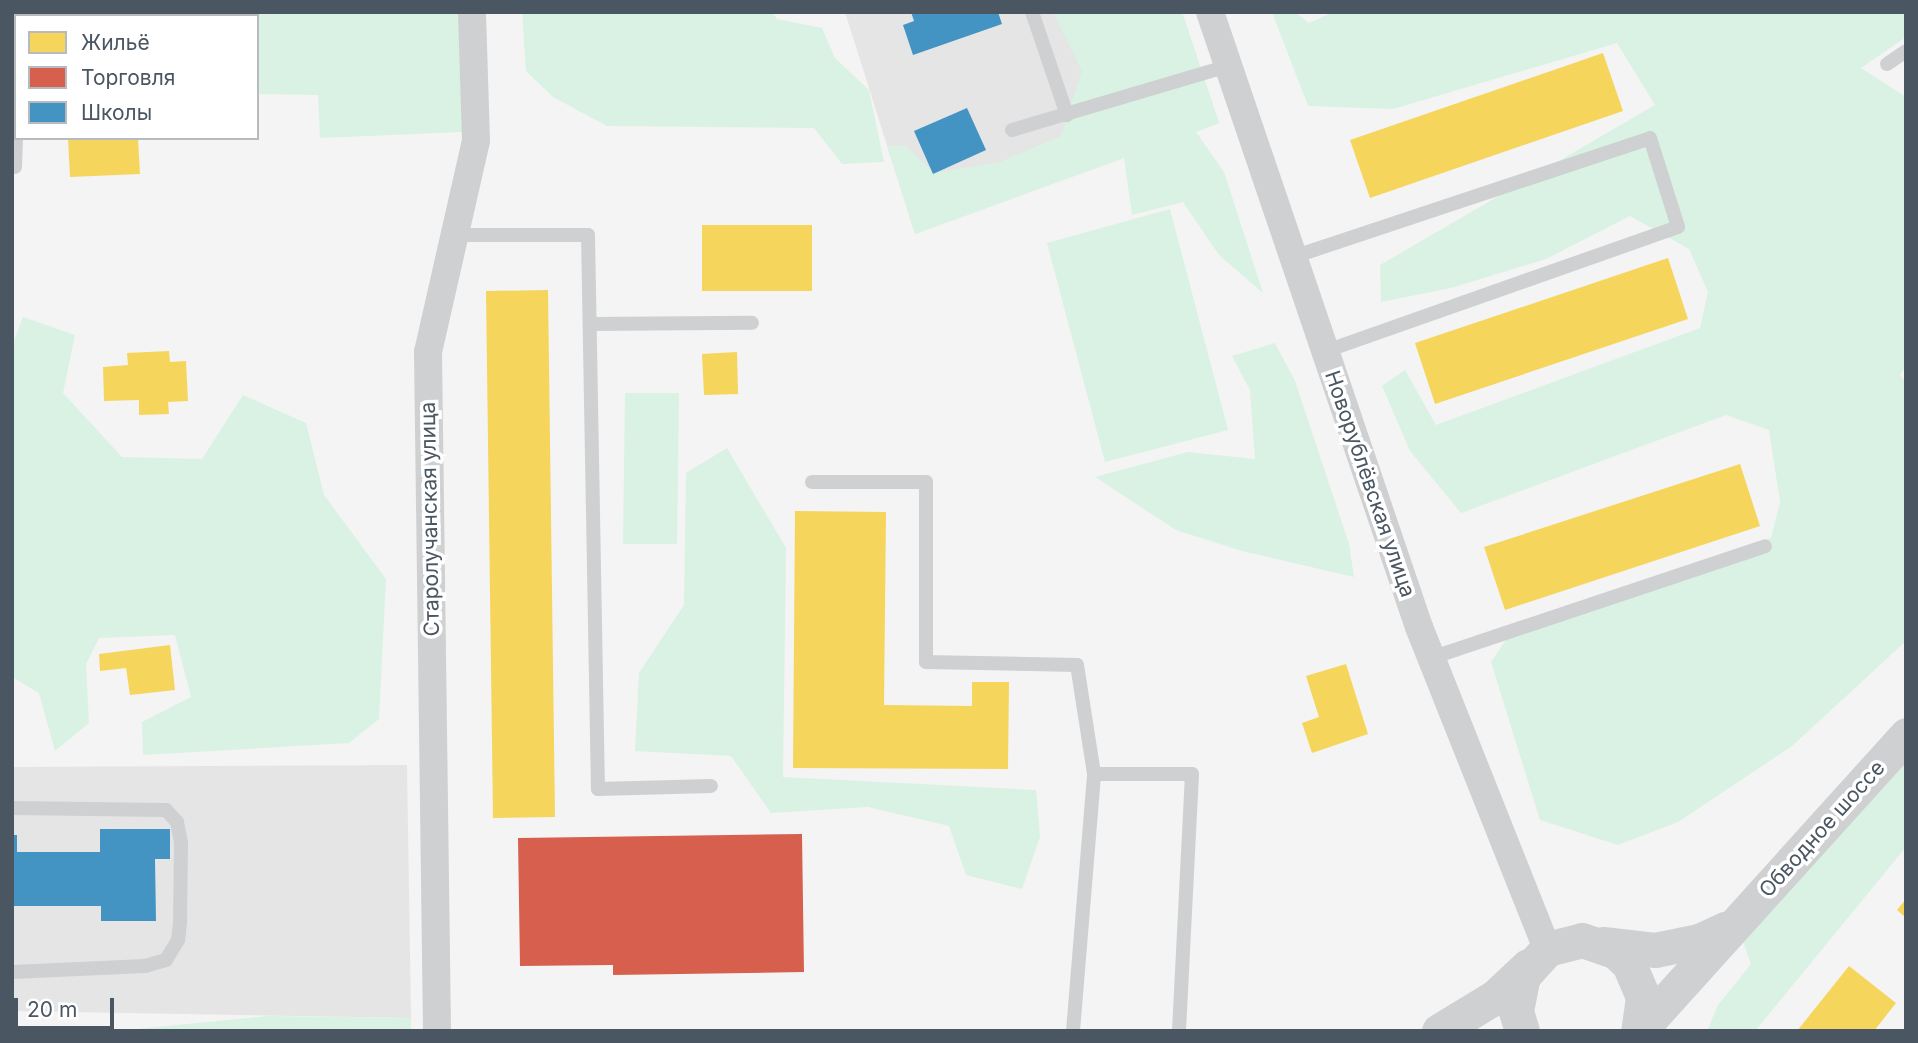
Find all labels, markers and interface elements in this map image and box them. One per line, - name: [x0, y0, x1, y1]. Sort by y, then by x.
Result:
- legend: [14, 14, 259, 140]
- text: Жильё: [81, 30, 150, 55]
- text: Торговля: [81, 65, 175, 90]
- text: Школы: [81, 100, 152, 125]
- street label: Новорублёвская улица: [1319, 367, 1421, 601]
- street label: Старолучанская улица: [415, 402, 445, 636]
- street label: Обводное шоссе: [1754, 755, 1890, 903]
- scale bar: [18, 984, 117, 1028]
- text: 20 m: [27, 997, 77, 1022]

